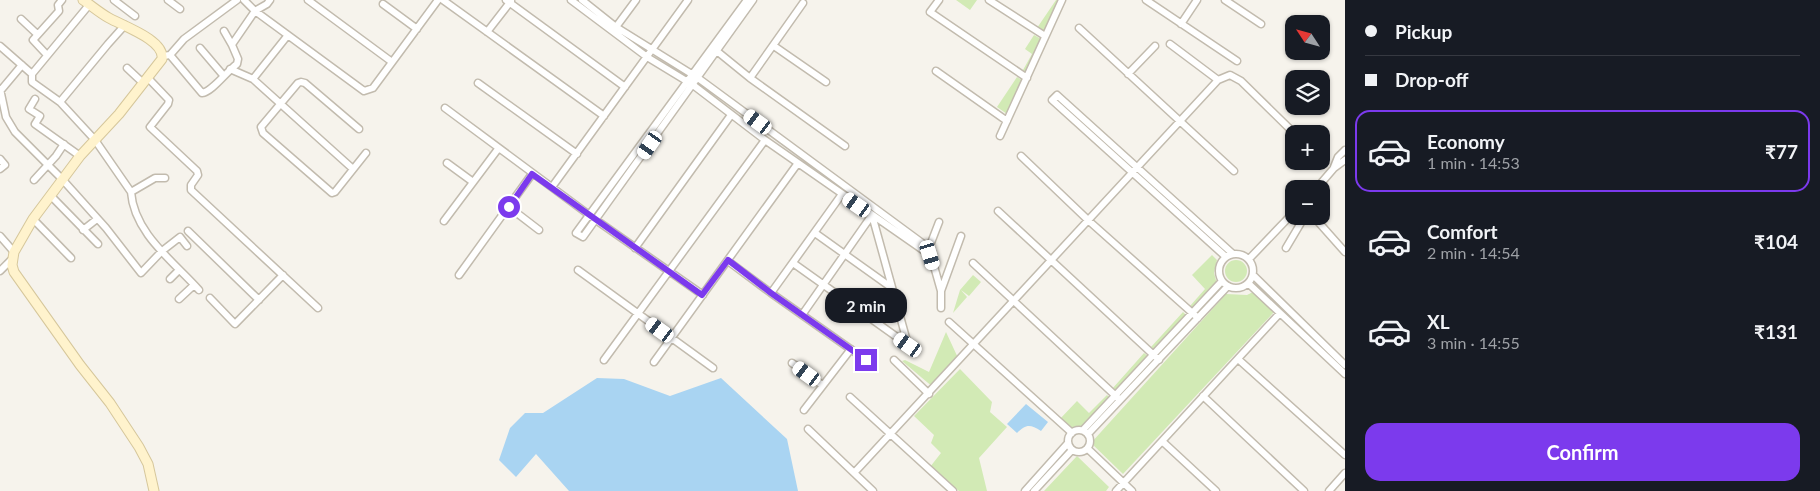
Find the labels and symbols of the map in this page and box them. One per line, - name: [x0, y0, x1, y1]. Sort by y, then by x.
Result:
- north arrow: [1285, 15, 1330, 60]
- car: [741, 107, 774, 137]
- car: [635, 128, 664, 162]
- car: [840, 190, 873, 220]
- route start: [498, 196, 520, 218]
- car: [918, 238, 941, 272]
- callout: 2 min: [825, 288, 907, 322]
- car: [643, 315, 676, 345]
- car: [891, 330, 924, 360]
- route end: [855, 349, 877, 371]
- car: [790, 359, 823, 389]

